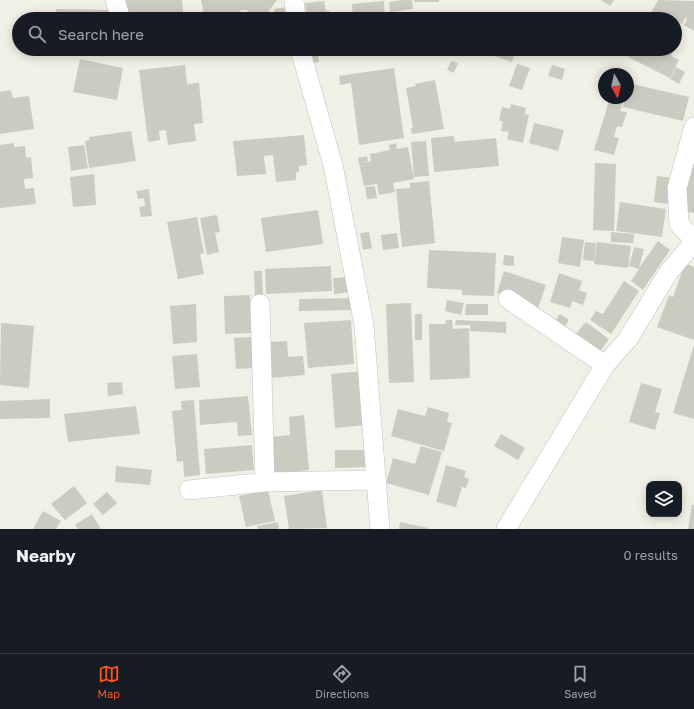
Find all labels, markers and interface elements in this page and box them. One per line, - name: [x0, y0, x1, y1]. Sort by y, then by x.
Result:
- search box: [12, 12, 682, 56]
- icon: search: [26, 23, 48, 45]
- text: Search here: [58, 25, 144, 43]
- north arrow: [598, 68, 634, 104]
- map controls: [646, 481, 682, 517]
- button: layers: [646, 481, 682, 517]
- text: Nearby: [16, 545, 76, 566]
- text: 0 results: [623, 547, 678, 563]
- tab: Map: [98, 663, 120, 700]
- tab: Directions: [315, 663, 369, 700]
- tab: Saved: [564, 663, 596, 700]

